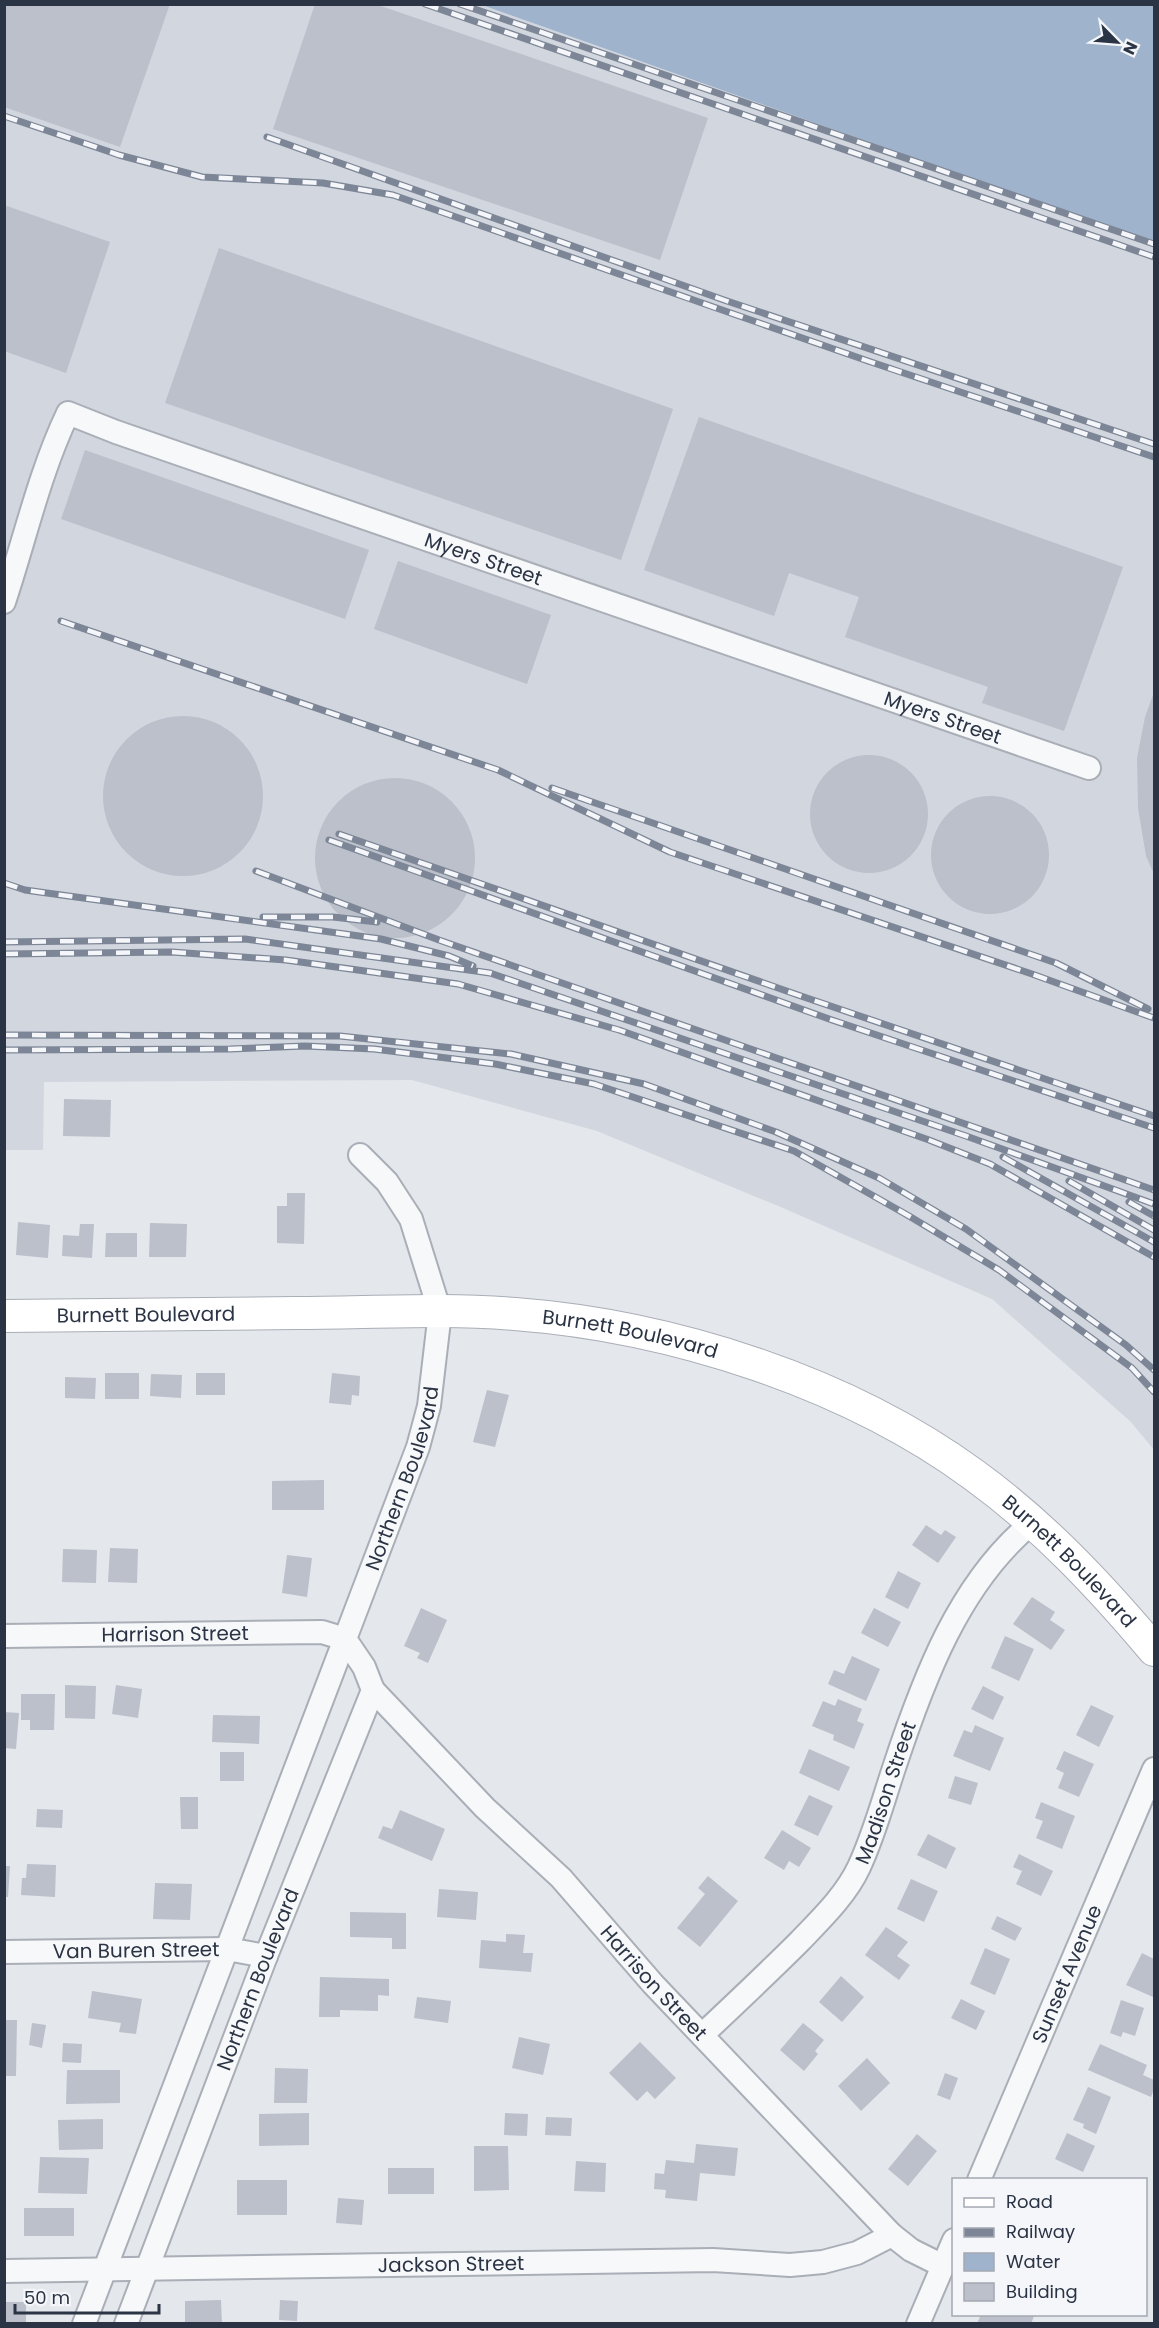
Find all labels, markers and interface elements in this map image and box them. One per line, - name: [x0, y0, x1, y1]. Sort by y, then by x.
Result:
- north arrow: [1087, 12, 1147, 72]
- text: N: [1117, 38, 1143, 58]
- street label: Myers Street: [421, 526, 546, 592]
- street label: Myers Street: [880, 684, 1005, 751]
- street label: Burnett Boulevard: [57, 1300, 235, 1329]
- street label: Burnett Boulevard: [541, 1303, 721, 1365]
- street label: Northern Boulevard: [358, 1385, 445, 1575]
- street label: Burnett Boulevard: [996, 1488, 1143, 1634]
- street label: Harrison Street: [101, 1619, 249, 1649]
- street label: Madison Street: [848, 1717, 923, 1868]
- street label: Northern Boulevard: [210, 1884, 306, 2074]
- street label: Sunset Avenue: [1025, 1900, 1109, 2047]
- street label: Harrison Street: [594, 1919, 714, 2047]
- street label: Van Buren Street: [52, 1935, 220, 1965]
- legend: [952, 2178, 1147, 2316]
- text: Road: [1006, 2189, 1053, 2214]
- text: Railway: [1006, 2219, 1075, 2244]
- street label: Jackson Street: [377, 2249, 524, 2279]
- text: Water: [1006, 2249, 1060, 2274]
- scale bar: [15, 2277, 159, 2315]
- text: Building: [1006, 2279, 1078, 2304]
- text: 50 m: [24, 2285, 70, 2310]

